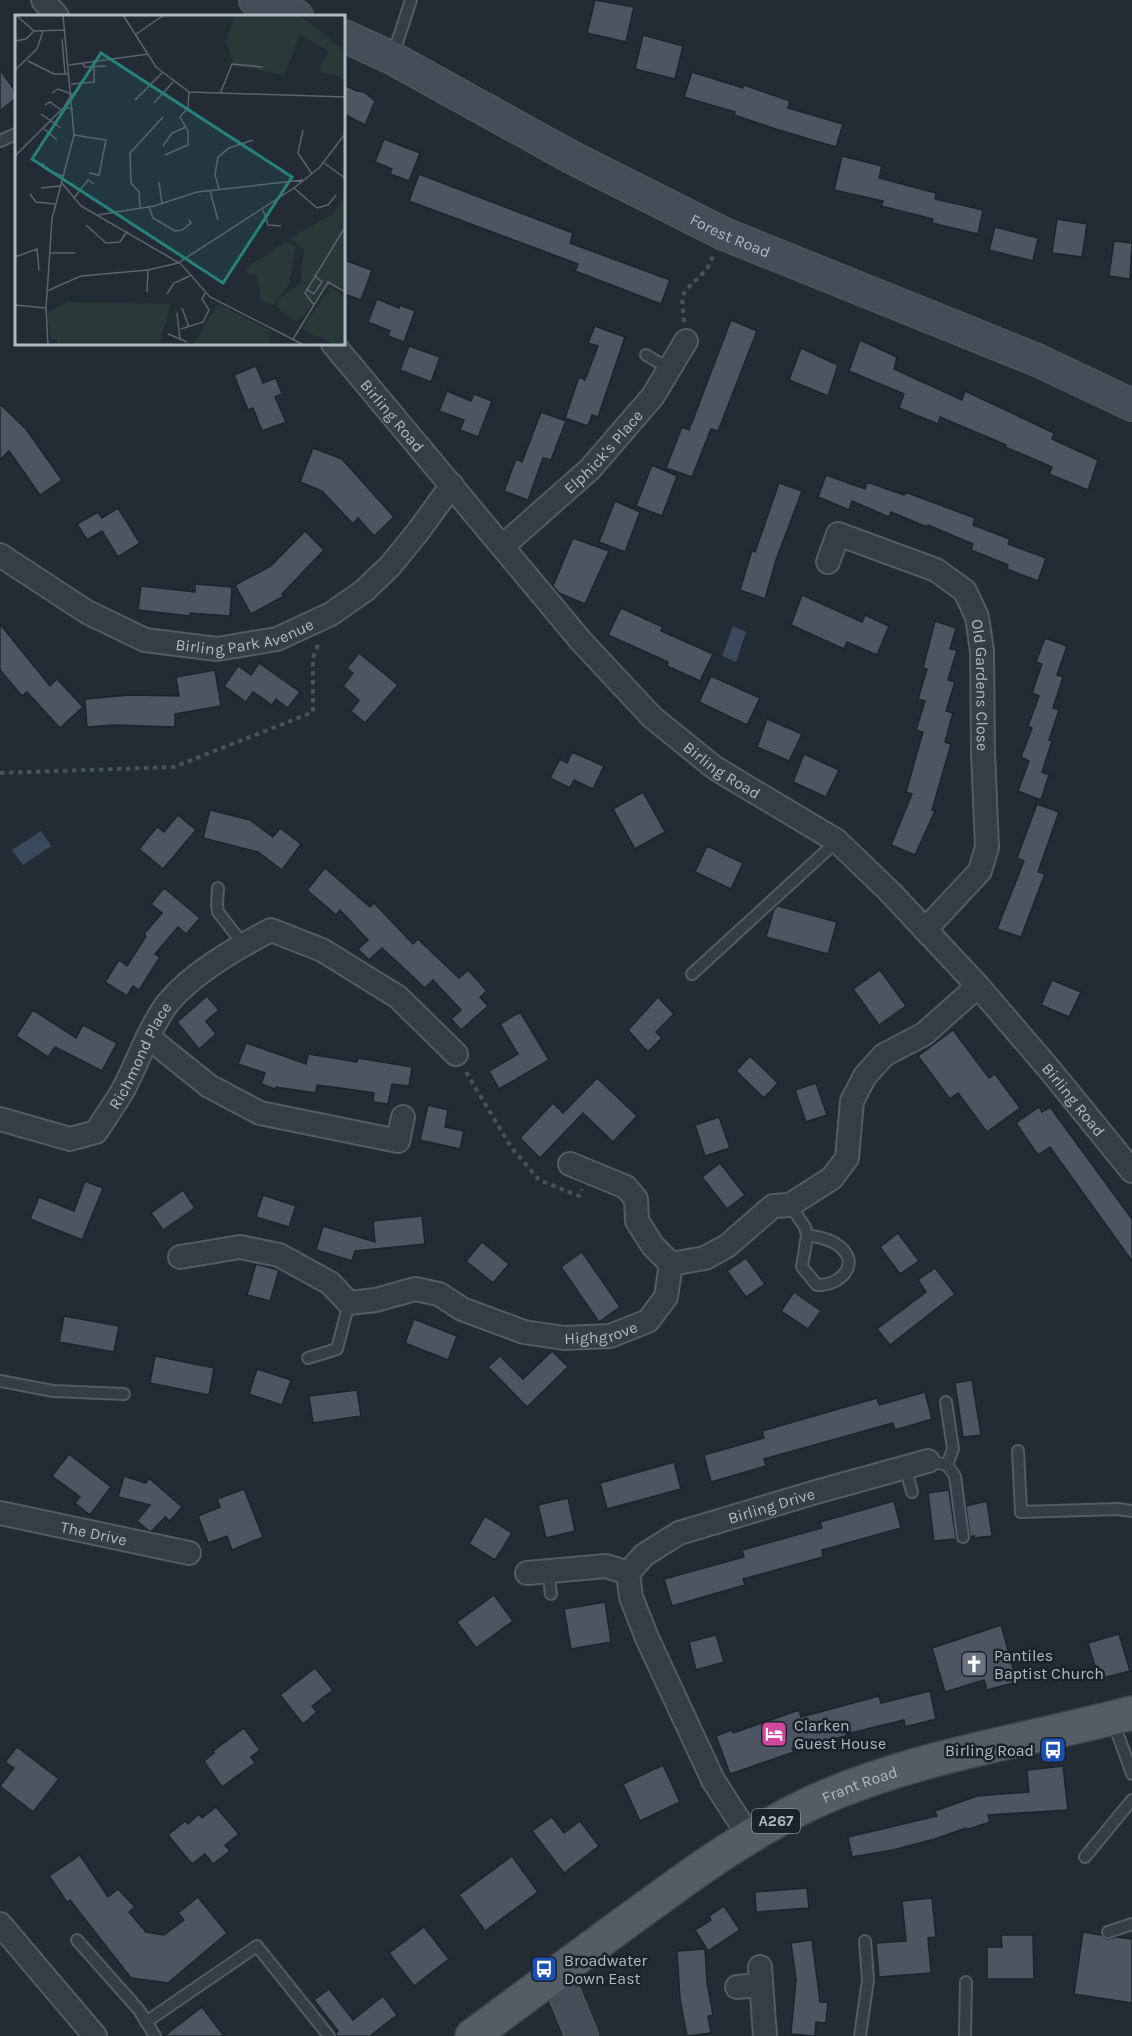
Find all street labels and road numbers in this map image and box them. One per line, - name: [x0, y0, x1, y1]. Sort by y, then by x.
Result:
- street label: Forest Road: [687, 210, 773, 262]
- street label: Birling Road: [356, 375, 428, 456]
- street label: Elphick's Place: [560, 406, 647, 498]
- street label: Birling Park Avenue: [174, 615, 316, 659]
- street label: Old Gardens Close: [967, 618, 992, 751]
- street label: Birling Road: [680, 737, 764, 803]
- street label: Richmond Place: [105, 998, 175, 1113]
- street label: Birling Road: [1038, 1059, 1109, 1140]
- street label: Highgrove: [564, 1317, 640, 1348]
- street label: Birling Drive: [726, 1484, 817, 1528]
- street label: The Drive: [59, 1517, 129, 1550]
- street label: Frant Road: [819, 1762, 900, 1807]
- road number: A267: [752, 1809, 800, 1833]

